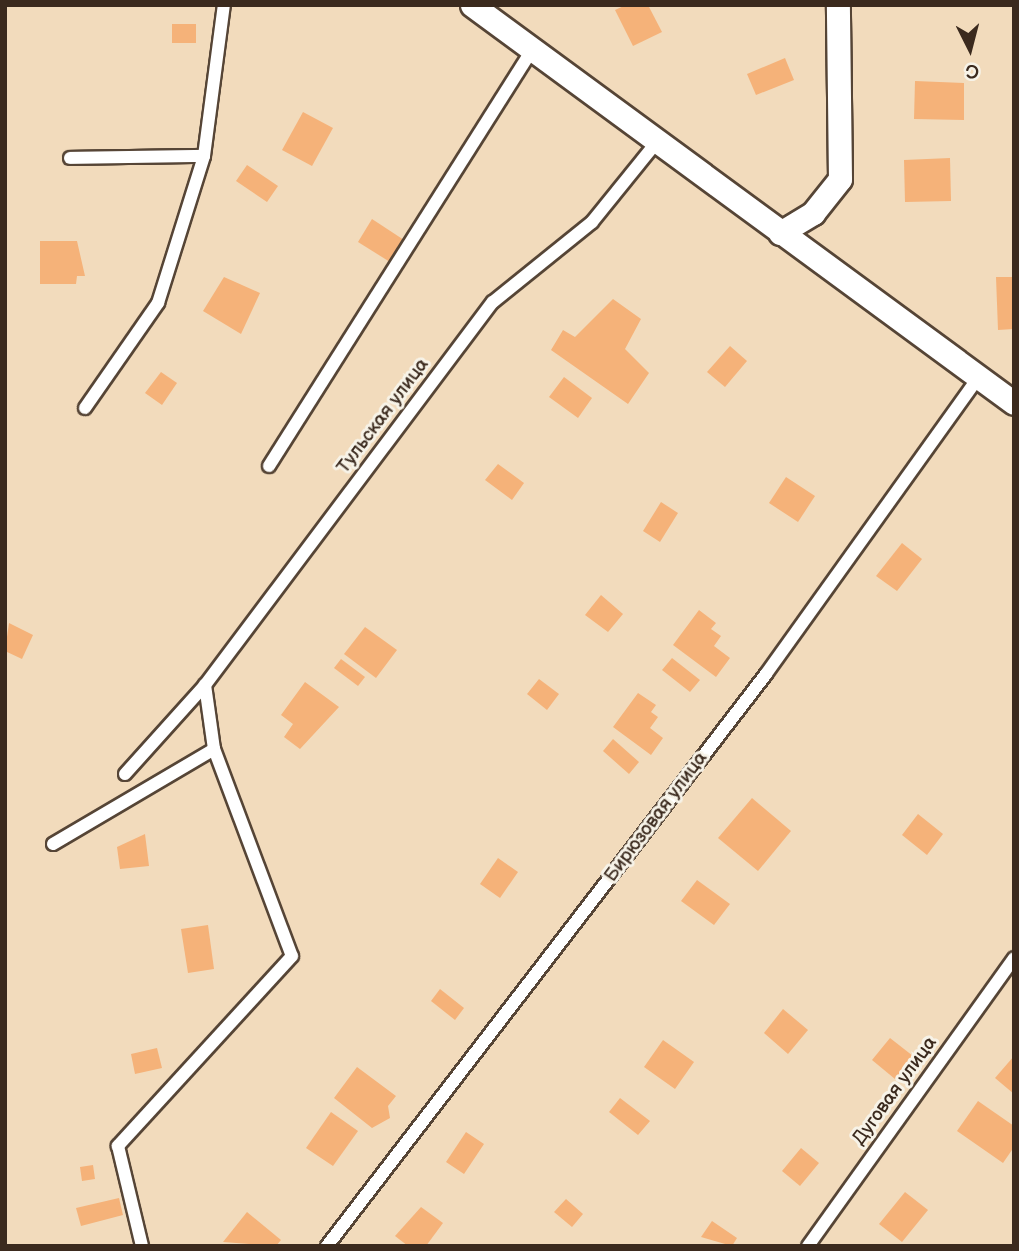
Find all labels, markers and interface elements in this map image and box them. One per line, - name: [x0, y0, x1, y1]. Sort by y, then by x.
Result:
- north arrow: [935, 14, 1005, 84]
- text: С: [964, 58, 980, 83]
- street label: Тульская улица: [332, 354, 434, 478]
- street label: Бирюзовая улица: [600, 747, 712, 887]
- street label: Дуговая улица: [848, 1032, 942, 1150]

